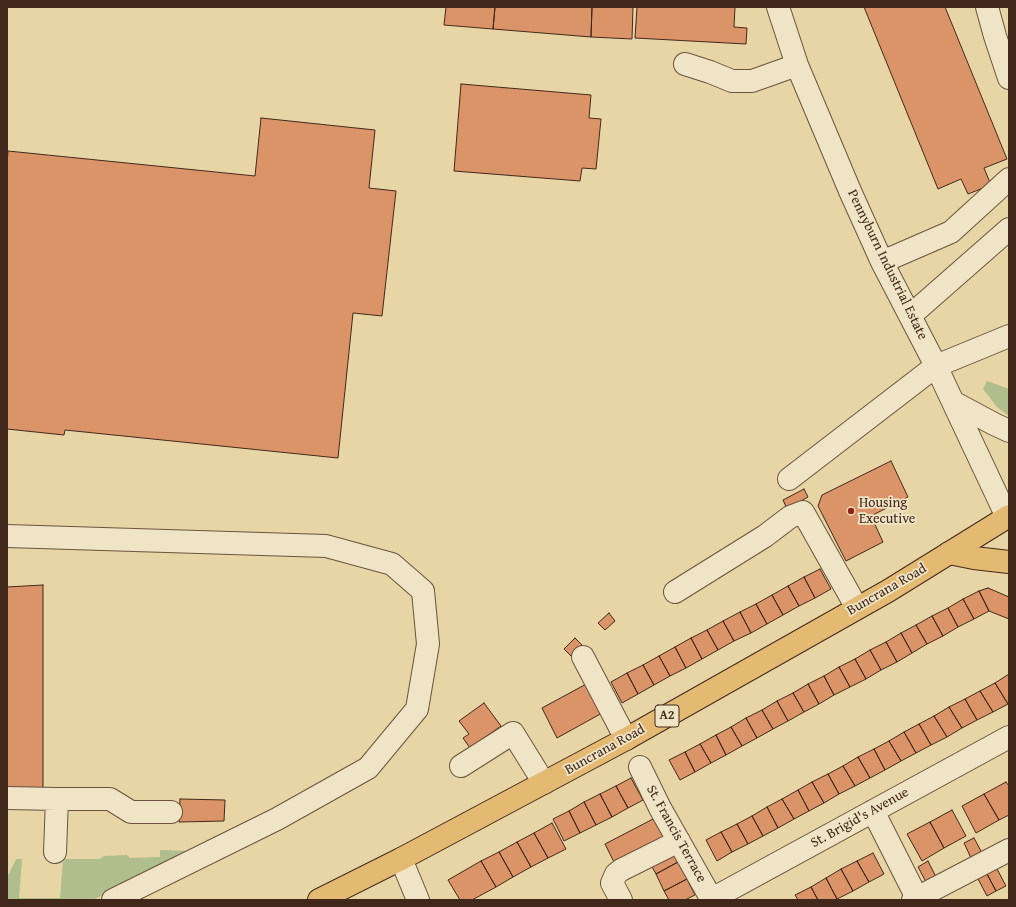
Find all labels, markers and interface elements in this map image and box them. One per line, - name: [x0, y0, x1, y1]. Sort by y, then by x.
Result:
- street label: Pennyburn Industrial Estate: [843, 187, 931, 343]
- place label: Housing Executive: [859, 495, 915, 528]
- marker: Housing Executive: [846, 506, 856, 516]
- street label: Buncrana Road: [844, 561, 930, 619]
- road number: A2: [655, 705, 679, 727]
- street label: Buncrana Road: [562, 721, 648, 779]
- street label: St. Francis Terrace: [642, 782, 710, 886]
- street label: St. Brigid's Avenue: [808, 784, 912, 852]

